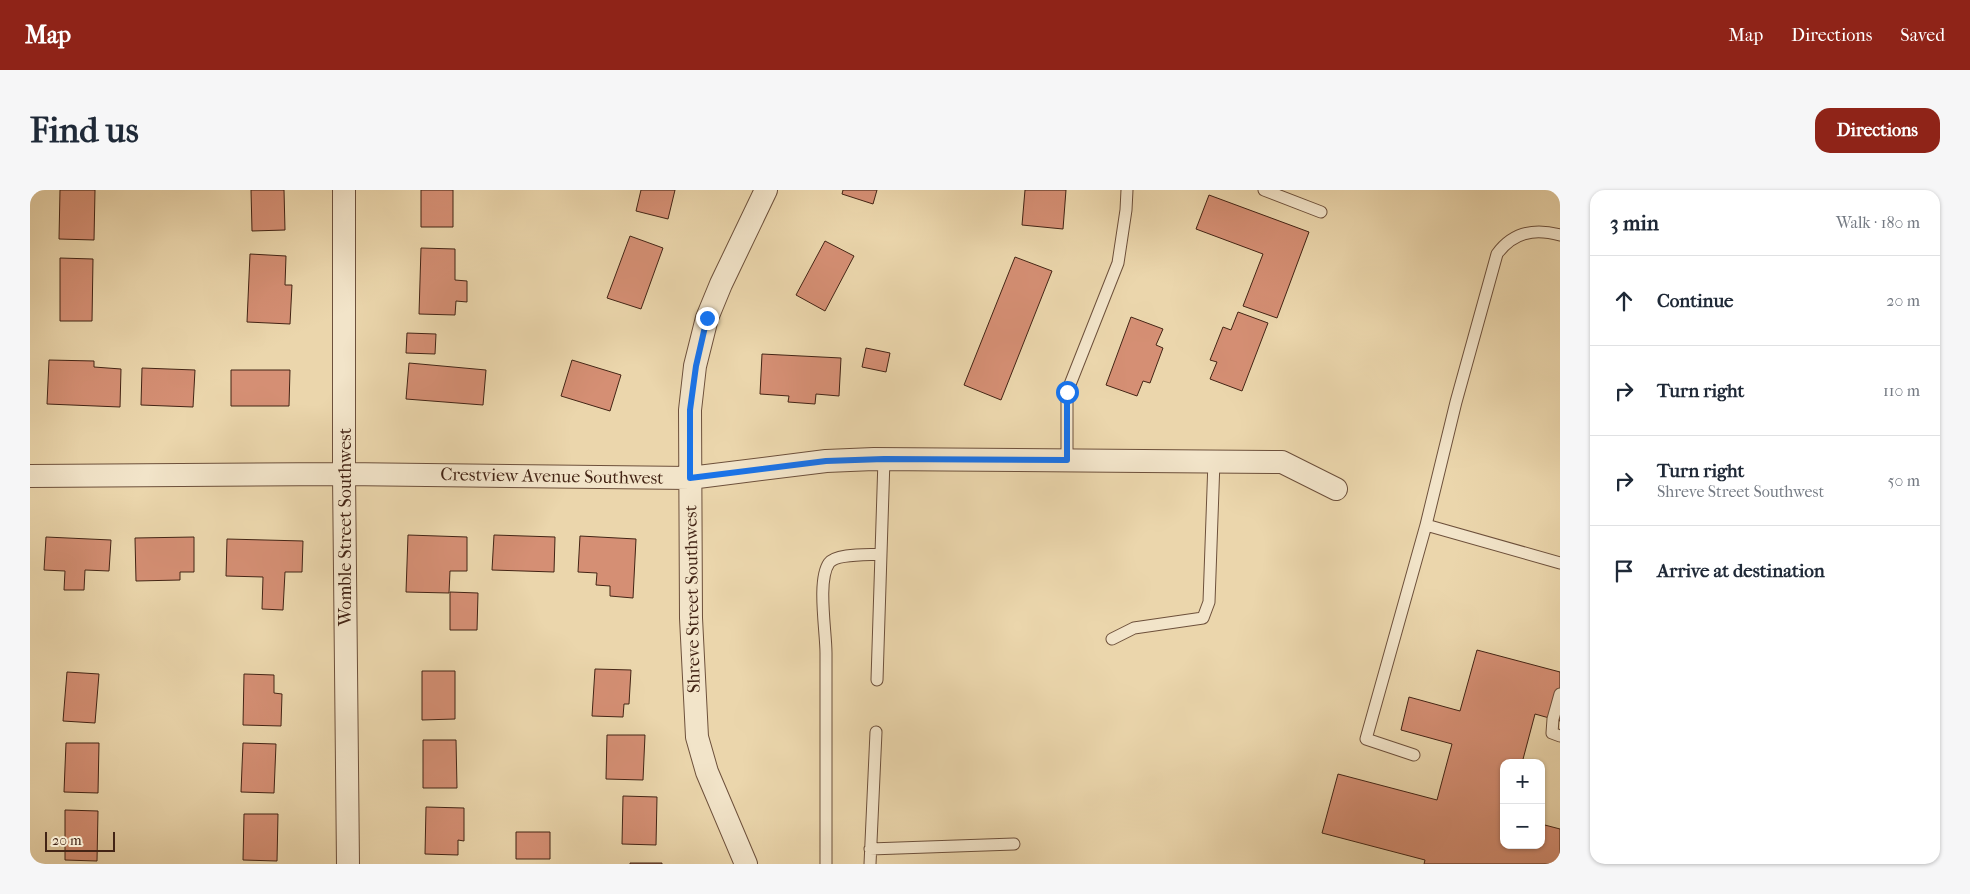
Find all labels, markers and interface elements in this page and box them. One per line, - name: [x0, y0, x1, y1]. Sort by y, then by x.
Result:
- text: Map: [25, 21, 71, 49]
- text: Map: [1729, 25, 1763, 46]
- text: Directions: [1791, 25, 1872, 46]
- text: Saved: [1900, 25, 1945, 46]
- button: Directions: [1815, 108, 1940, 153]
- text: Find us: [30, 110, 139, 151]
- text: 3 min: [1610, 211, 1659, 235]
- text: Walk · 180 m: [1836, 213, 1920, 232]
- icon: ahead: [1610, 287, 1638, 315]
- text: Continue: [1657, 290, 1733, 312]
- text: 20 m: [1886, 291, 1920, 310]
- route end: [696, 307, 719, 330]
- icon: right: [1610, 377, 1638, 405]
- text: Turn right: [1657, 380, 1744, 402]
- route start: [1056, 381, 1079, 404]
- text: 110 m: [1883, 381, 1920, 400]
- street label: Womble Street Southwest: [335, 427, 356, 627]
- text: Turn right: [1657, 460, 1744, 482]
- street label: Crestview Avenue Southwest: [440, 464, 664, 489]
- icon: right: [1610, 467, 1638, 495]
- text: 50 m: [1888, 471, 1920, 490]
- text: Shreve Street Southwest: [1657, 482, 1824, 501]
- street label: Shreve Street Southwest: [680, 504, 705, 693]
- icon: arrive: [1610, 557, 1638, 585]
- text: Arrive at destination: [1657, 560, 1825, 582]
- map controls: [1500, 759, 1545, 849]
- button: +: [1500, 759, 1545, 804]
- button: −: [1500, 804, 1545, 849]
- scale bar: [45, 829, 115, 852]
- text: 20 m: [52, 832, 82, 849]

